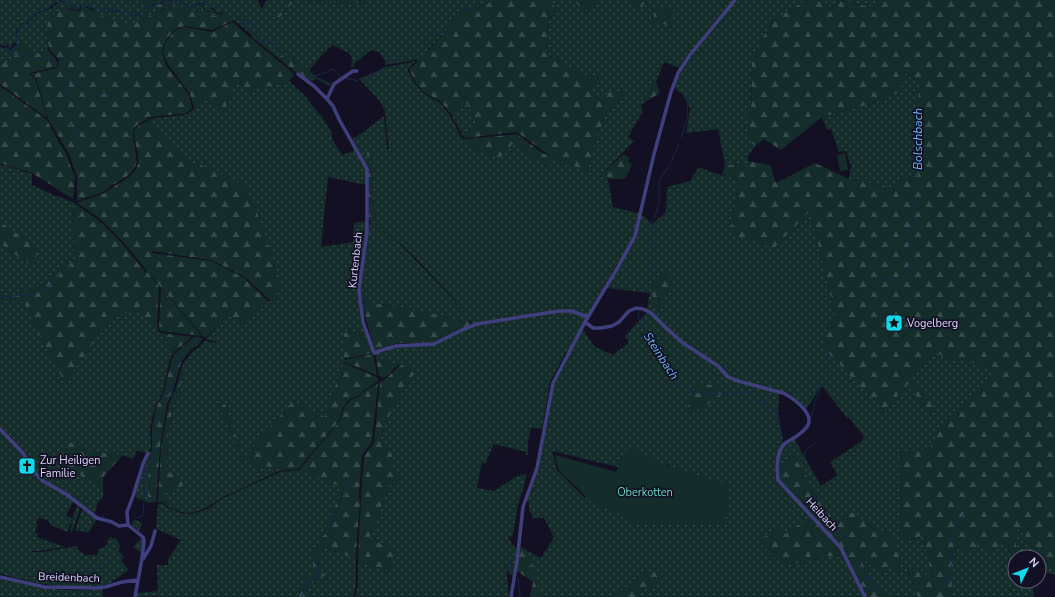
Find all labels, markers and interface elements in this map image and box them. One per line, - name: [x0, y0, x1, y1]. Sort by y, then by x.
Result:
- water label: Bolschbach: [910, 108, 926, 170]
- street label: Kurtenbach: [345, 231, 366, 289]
- place icon: Vogelberg: [884, 313, 904, 333]
- place label: Vogelberg: [906, 316, 958, 331]
- water label: Steinbach: [640, 329, 682, 383]
- place label: Zur Heiligen Familie: [40, 453, 100, 481]
- church icon: Zur Heiligen Familie: [17, 456, 37, 476]
- park label: Oberkotten: [617, 485, 673, 500]
- street label: Heibach: [802, 494, 841, 534]
- north arrow: [1007, 549, 1047, 589]
- text: N: [1026, 554, 1042, 571]
- street label: Breidenbach: [38, 569, 100, 586]

